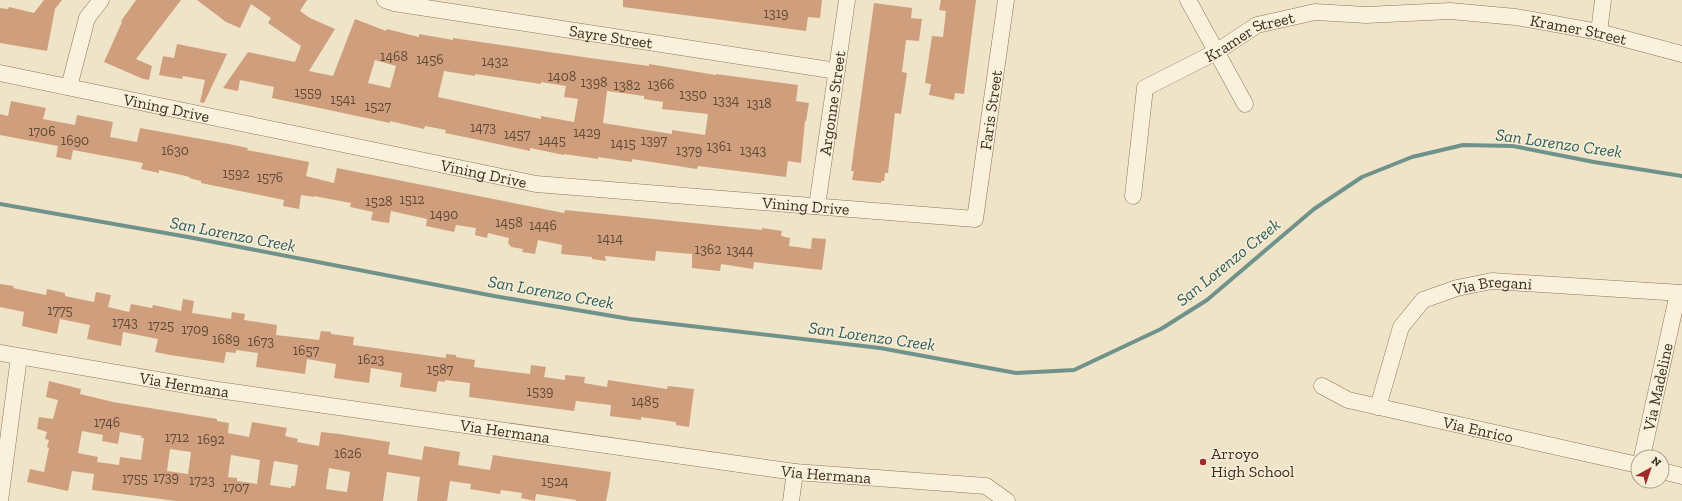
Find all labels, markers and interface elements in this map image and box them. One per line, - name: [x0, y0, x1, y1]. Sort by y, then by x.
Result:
- house number: 1319: [763, 5, 789, 22]
- street label: Kramer Street: [1201, 7, 1296, 66]
- street label: Kramer Street: [1529, 10, 1629, 49]
- street label: Sayre Street: [568, 21, 654, 52]
- house number: 1468: [380, 48, 408, 65]
- street label: Argonne Street: [815, 49, 849, 157]
- house number: 1456: [416, 51, 444, 68]
- house number: 1432: [482, 53, 509, 70]
- house number: 1408: [548, 68, 576, 85]
- street label: Faris Street: [975, 69, 1006, 151]
- house number: 1398: [580, 74, 608, 91]
- house number: 1366: [647, 76, 675, 93]
- house number: 1382: [614, 77, 640, 94]
- house number: 1559: [294, 84, 322, 101]
- house number: 1350: [679, 86, 707, 103]
- street label: Vining Drive: [121, 89, 211, 126]
- house number: 1541: [330, 91, 356, 108]
- house number: 1334: [713, 92, 740, 109]
- house number: 1318: [746, 95, 772, 112]
- house number: 1527: [365, 98, 392, 115]
- house number: 1473: [470, 119, 496, 136]
- house number: 1706: [28, 123, 56, 140]
- house number: 1429: [573, 124, 601, 141]
- water label: San Lorenzo Creek: [1494, 124, 1624, 162]
- house number: 1457: [504, 126, 531, 143]
- house number: 1690: [61, 132, 89, 149]
- house number: 1445: [538, 132, 566, 149]
- house number: 1397: [641, 132, 668, 149]
- house number: 1415: [610, 135, 636, 152]
- house number: 1361: [706, 138, 732, 155]
- house number: 1630: [161, 142, 189, 159]
- house number: 1379: [676, 142, 702, 159]
- house number: 1343: [740, 142, 766, 159]
- street label: Vining Drive: [438, 155, 529, 191]
- house number: 1592: [222, 165, 250, 182]
- house number: 1576: [257, 169, 283, 186]
- house number: 1512: [399, 191, 425, 208]
- street label: Vining Drive: [760, 192, 850, 218]
- house number: 1528: [365, 193, 393, 210]
- house number: 1490: [430, 206, 458, 223]
- water label: San Lorenzo Creek: [168, 212, 298, 256]
- house number: 1458: [495, 214, 523, 231]
- water label: San Lorenzo Creek: [1172, 214, 1284, 310]
- house number: 1446: [529, 217, 557, 234]
- house number: 1414: [597, 230, 623, 247]
- house number: 1362: [695, 241, 721, 258]
- house number: 1344: [726, 242, 754, 259]
- water label: San Lorenzo Creek: [486, 271, 616, 313]
- street label: Via Bregani: [1450, 271, 1533, 298]
- house number: 1775: [47, 302, 73, 319]
- house number: 1743: [112, 314, 138, 331]
- house number: 1725: [148, 317, 174, 334]
- water label: San Lorenzo Creek: [807, 317, 937, 355]
- house number: 1709: [181, 321, 209, 338]
- house number: 1689: [212, 331, 240, 348]
- house number: 1673: [248, 333, 274, 350]
- street label: Via Madeline: [1638, 341, 1676, 433]
- house number: 1657: [293, 342, 320, 359]
- house number: 1623: [358, 351, 385, 368]
- house number: 1587: [427, 361, 454, 378]
- street label: Via Hermana: [137, 367, 231, 401]
- house number: 1539: [527, 383, 553, 400]
- house number: 1485: [631, 393, 659, 410]
- street label: Via Enrico: [1440, 412, 1515, 446]
- house number: 1746: [94, 414, 120, 431]
- street label: Via Hermana: [458, 415, 551, 447]
- house number: 1712: [165, 429, 189, 446]
- house number: 1692: [197, 431, 225, 448]
- place label: Arroyo High School: [1211, 444, 1294, 481]
- house number: 1626: [334, 445, 362, 462]
- north arrow: [1630, 449, 1670, 489]
- text: N: [1649, 454, 1664, 470]
- marker: Arroyo High School: [1198, 457, 1208, 467]
- street label: Via Hermana: [779, 460, 872, 487]
- house number: 1739: [153, 469, 179, 486]
- house number: 1755: [122, 470, 148, 487]
- house number: 1723: [189, 472, 215, 489]
- house number: 1524: [541, 473, 569, 490]
- house number: 1707: [223, 479, 250, 496]

